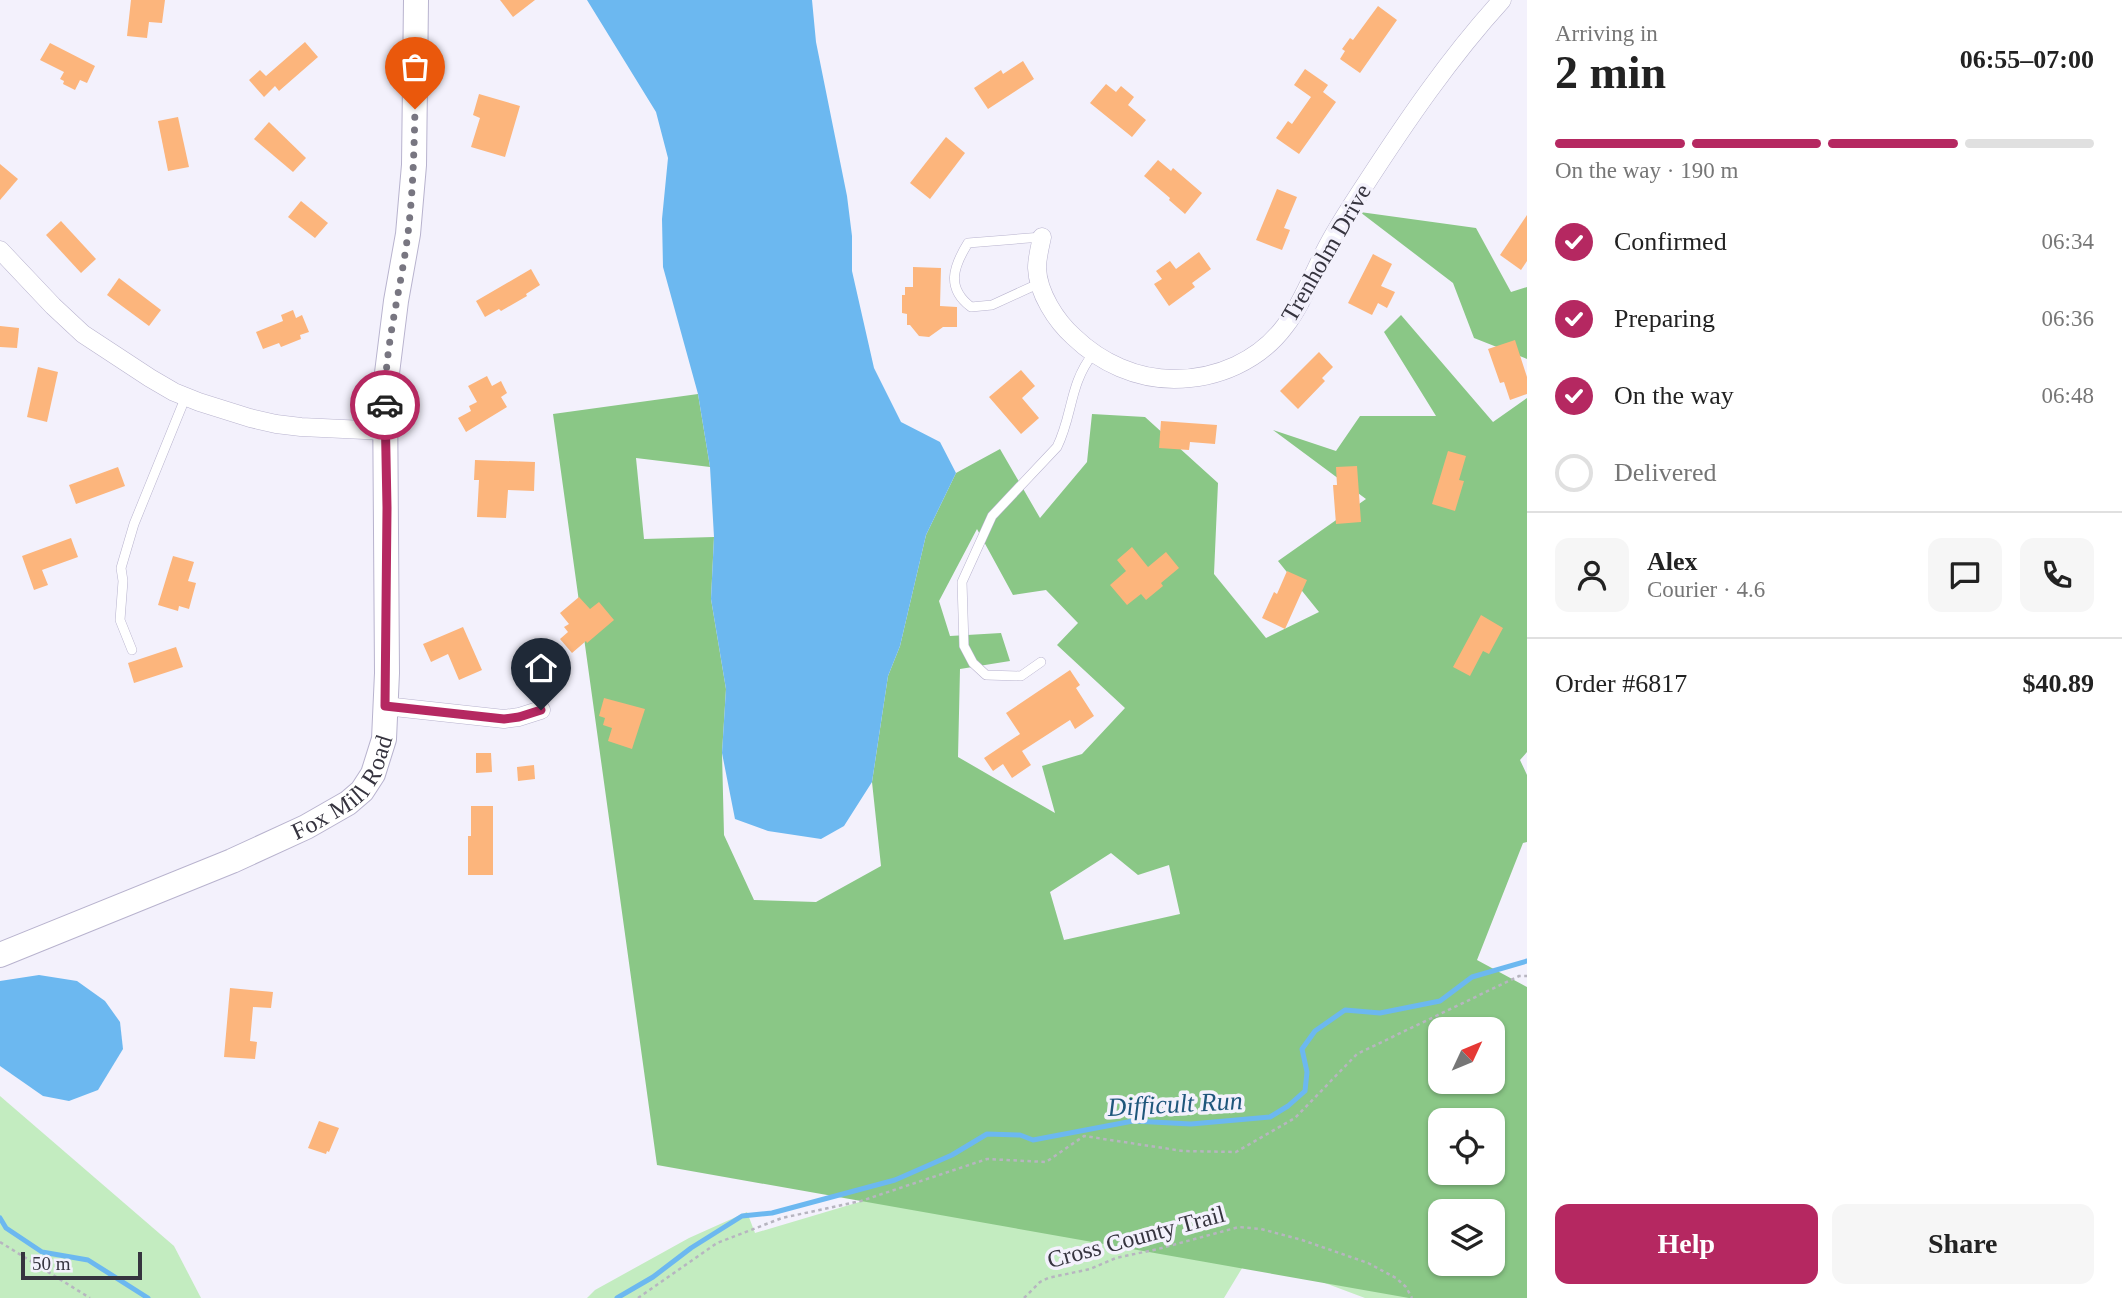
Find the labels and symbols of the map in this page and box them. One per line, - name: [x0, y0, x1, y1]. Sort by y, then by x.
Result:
- pin: [385, 37, 445, 109]
- street label: Trenholm Drive: [1276, 180, 1376, 326]
- courier: [350, 370, 420, 440]
- pin: [511, 638, 571, 710]
- street label: Fox Mill Road: [287, 732, 397, 845]
- north arrow: [1428, 1017, 1505, 1094]
- water label: Difficult Run: [1106, 1086, 1243, 1122]
- street label: Cross County Trail: [1044, 1201, 1228, 1273]
- scale bar: [21, 1249, 142, 1281]

